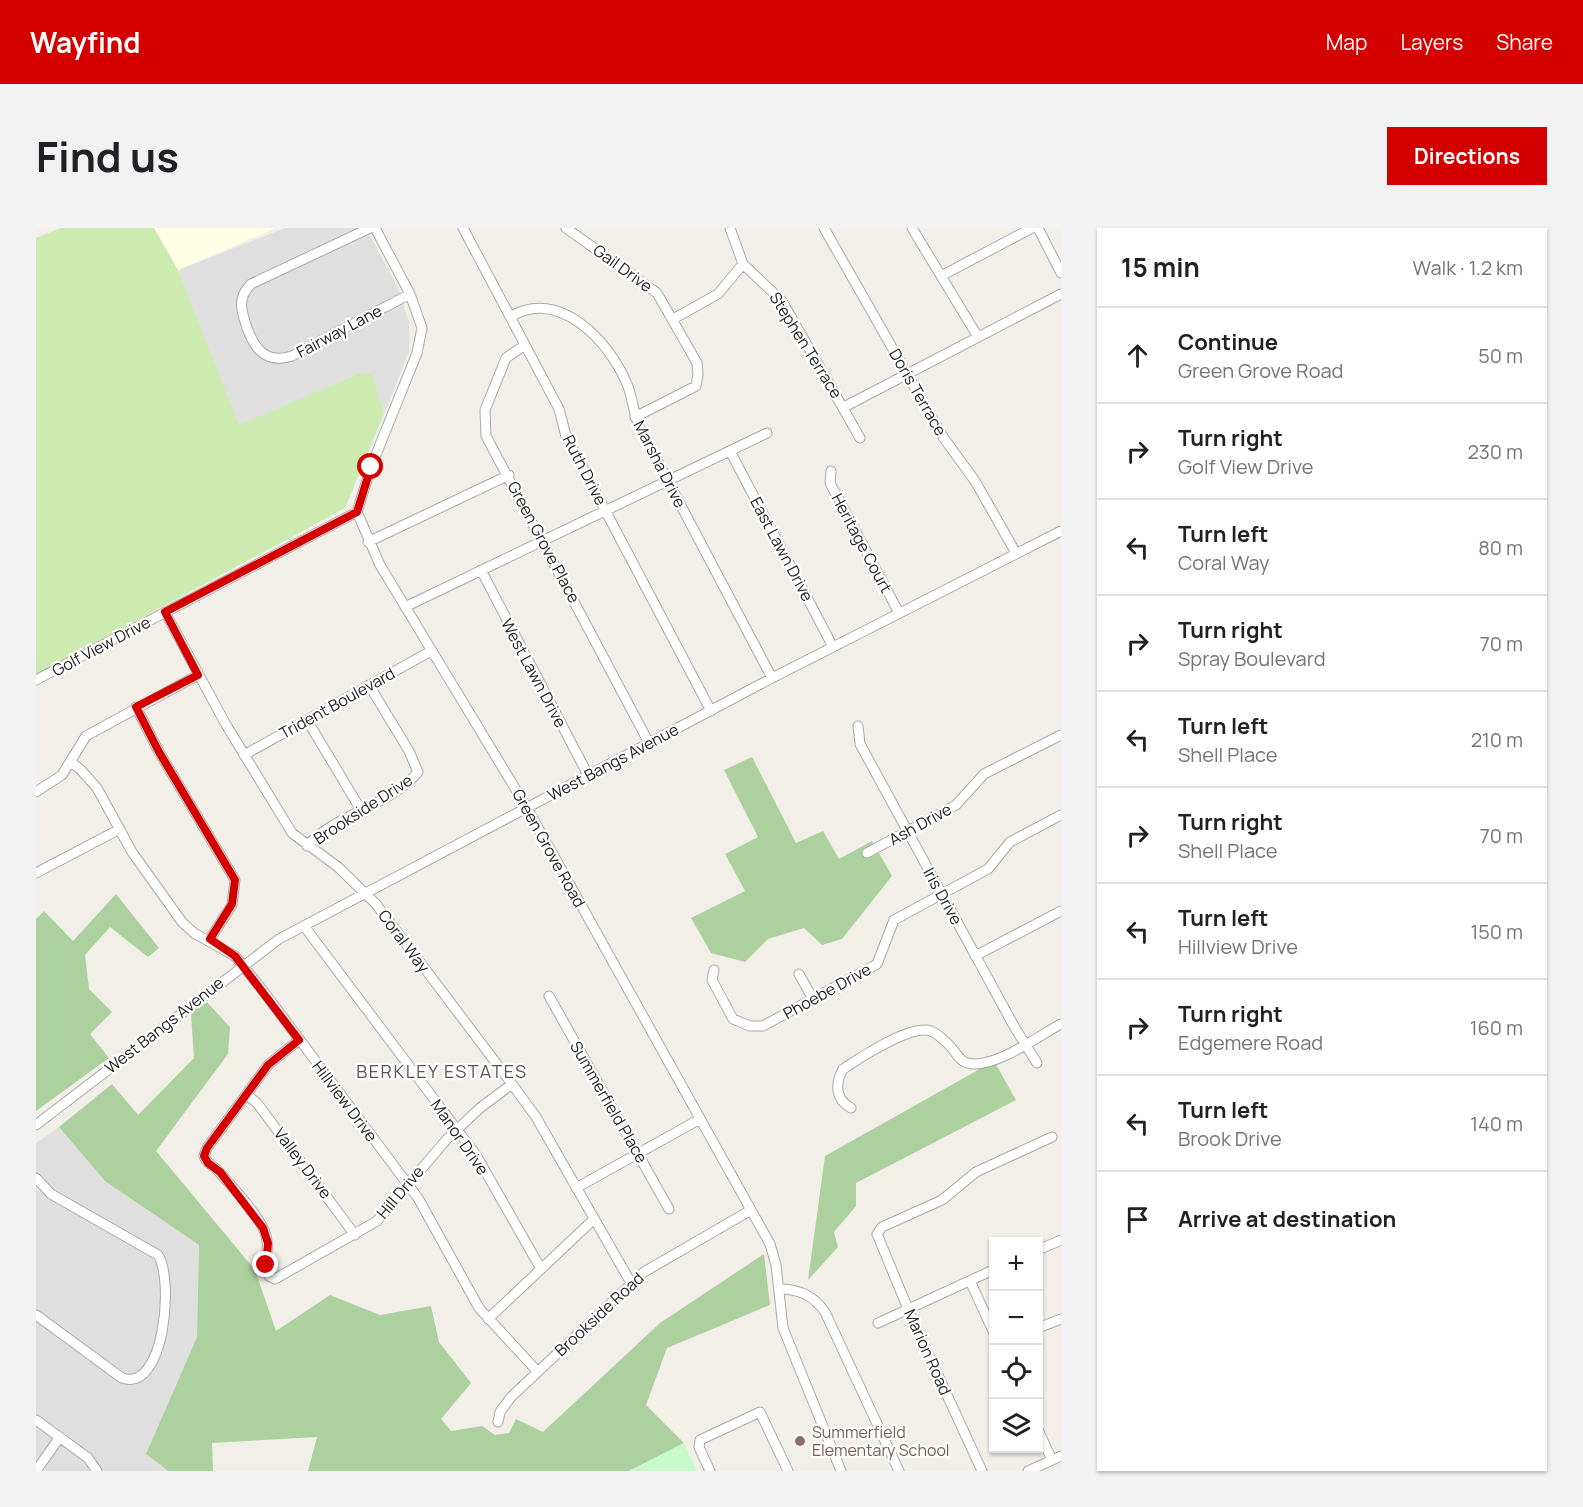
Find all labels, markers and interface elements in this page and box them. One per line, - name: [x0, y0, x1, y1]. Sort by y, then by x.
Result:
- text: Wayfind: [30, 23, 140, 61]
- text: Map: [1326, 28, 1367, 56]
- text: Layers: [1400, 28, 1463, 56]
- text: Share: [1496, 28, 1553, 56]
- text: Find us: [36, 127, 179, 185]
- button: Directions: [1387, 127, 1547, 185]
- street label: Gail Drive: [589, 239, 657, 297]
- text: 15 min: [1121, 249, 1200, 285]
- text: Walk · 1.2 km: [1413, 254, 1523, 281]
- street label: Stephen Terrace: [764, 288, 848, 402]
- street label: Fairway Lane: [292, 299, 386, 363]
- text: Continue: [1178, 327, 1278, 357]
- icon: ahead: [1121, 339, 1154, 372]
- text: 50 m: [1478, 342, 1523, 369]
- street label: Doris Terrace: [884, 344, 952, 440]
- text: Green Grove Road: [1178, 357, 1343, 384]
- street label: Marsha Drive: [629, 417, 691, 511]
- text: Turn right: [1178, 423, 1283, 453]
- street label: Ruth Drive: [558, 431, 612, 509]
- icon: right: [1121, 435, 1154, 468]
- text: 230 m: [1467, 438, 1523, 465]
- route start: [357, 453, 383, 479]
- text: Golf View Drive: [1178, 453, 1313, 480]
- street label: Green Grove Place: [503, 477, 585, 607]
- street label: Heritage Court: [827, 489, 897, 597]
- street label: East Lawn Drive: [745, 493, 819, 605]
- text: Turn left: [1178, 519, 1268, 549]
- icon: left: [1121, 531, 1154, 564]
- text: 80 m: [1478, 534, 1523, 561]
- text: Coral Way: [1178, 549, 1270, 576]
- street label: Golf View Drive: [48, 611, 154, 681]
- street label: West Lawn Drive: [496, 615, 572, 731]
- text: Turn right: [1178, 615, 1283, 645]
- icon: right: [1121, 627, 1154, 660]
- text: 70 m: [1480, 630, 1523, 657]
- text: Spray Boulevard: [1178, 645, 1326, 672]
- street label: Trident Boulevard: [275, 662, 399, 744]
- text: Turn left: [1178, 711, 1268, 741]
- street label: West Bangs Avenue: [544, 718, 682, 806]
- icon: left: [1121, 723, 1154, 756]
- text: 210 m: [1471, 726, 1523, 753]
- text: Shell Place: [1178, 741, 1278, 768]
- street label: Brookside Drive: [309, 769, 417, 849]
- street label: Green Grove Road: [507, 785, 591, 911]
- street label: Ash Drive: [885, 798, 955, 850]
- text: Turn right: [1178, 807, 1283, 837]
- icon: right: [1121, 819, 1154, 852]
- text: 70 m: [1480, 822, 1523, 849]
- text: Shell Place: [1178, 837, 1278, 864]
- street label: Iris Drive: [918, 863, 968, 929]
- text: Turn left: [1178, 903, 1268, 933]
- street label: Coral Way: [373, 905, 435, 977]
- icon: left: [1121, 915, 1154, 948]
- text: 150 m: [1470, 918, 1523, 945]
- text: Hillview Drive: [1178, 933, 1298, 960]
- street label: Phoebe Drive: [779, 958, 875, 1024]
- street label: West Bangs Avenue: [100, 972, 228, 1078]
- text: Turn right: [1178, 999, 1283, 1029]
- icon: right: [1121, 1011, 1154, 1044]
- text: 160 m: [1470, 1014, 1523, 1041]
- text: Edgemere Road: [1178, 1029, 1323, 1056]
- street label: Summerfield Place: [565, 1037, 653, 1167]
- street label: Hillview Drive: [307, 1056, 383, 1146]
- district label: BERKLEY ESTATES: [356, 1059, 528, 1083]
- street label: Manor Drive: [426, 1095, 494, 1179]
- text: Turn left: [1178, 1095, 1268, 1125]
- icon: left: [1121, 1107, 1154, 1140]
- text: 140 m: [1470, 1110, 1523, 1137]
- street label: Valley Drive: [269, 1123, 337, 1203]
- text: Brook Drive: [1178, 1125, 1282, 1152]
- street label: Hill Drive: [371, 1161, 429, 1223]
- icon: arrive: [1121, 1203, 1154, 1236]
- text: Arrive at destination: [1178, 1204, 1396, 1234]
- map controls: [989, 1237, 1043, 1453]
- button: +: [989, 1237, 1043, 1291]
- route end: [252, 1251, 278, 1277]
- street label: Brookside Road: [550, 1267, 648, 1361]
- button: −: [989, 1291, 1043, 1345]
- street label: Marion Road: [899, 1306, 957, 1398]
- button: locate: [989, 1345, 1043, 1399]
- button: layers: [989, 1399, 1043, 1453]
- place label: Summerfield Elementary School: [812, 1421, 950, 1461]
- marker: Summerfield Elementary School: [793, 1434, 807, 1448]

